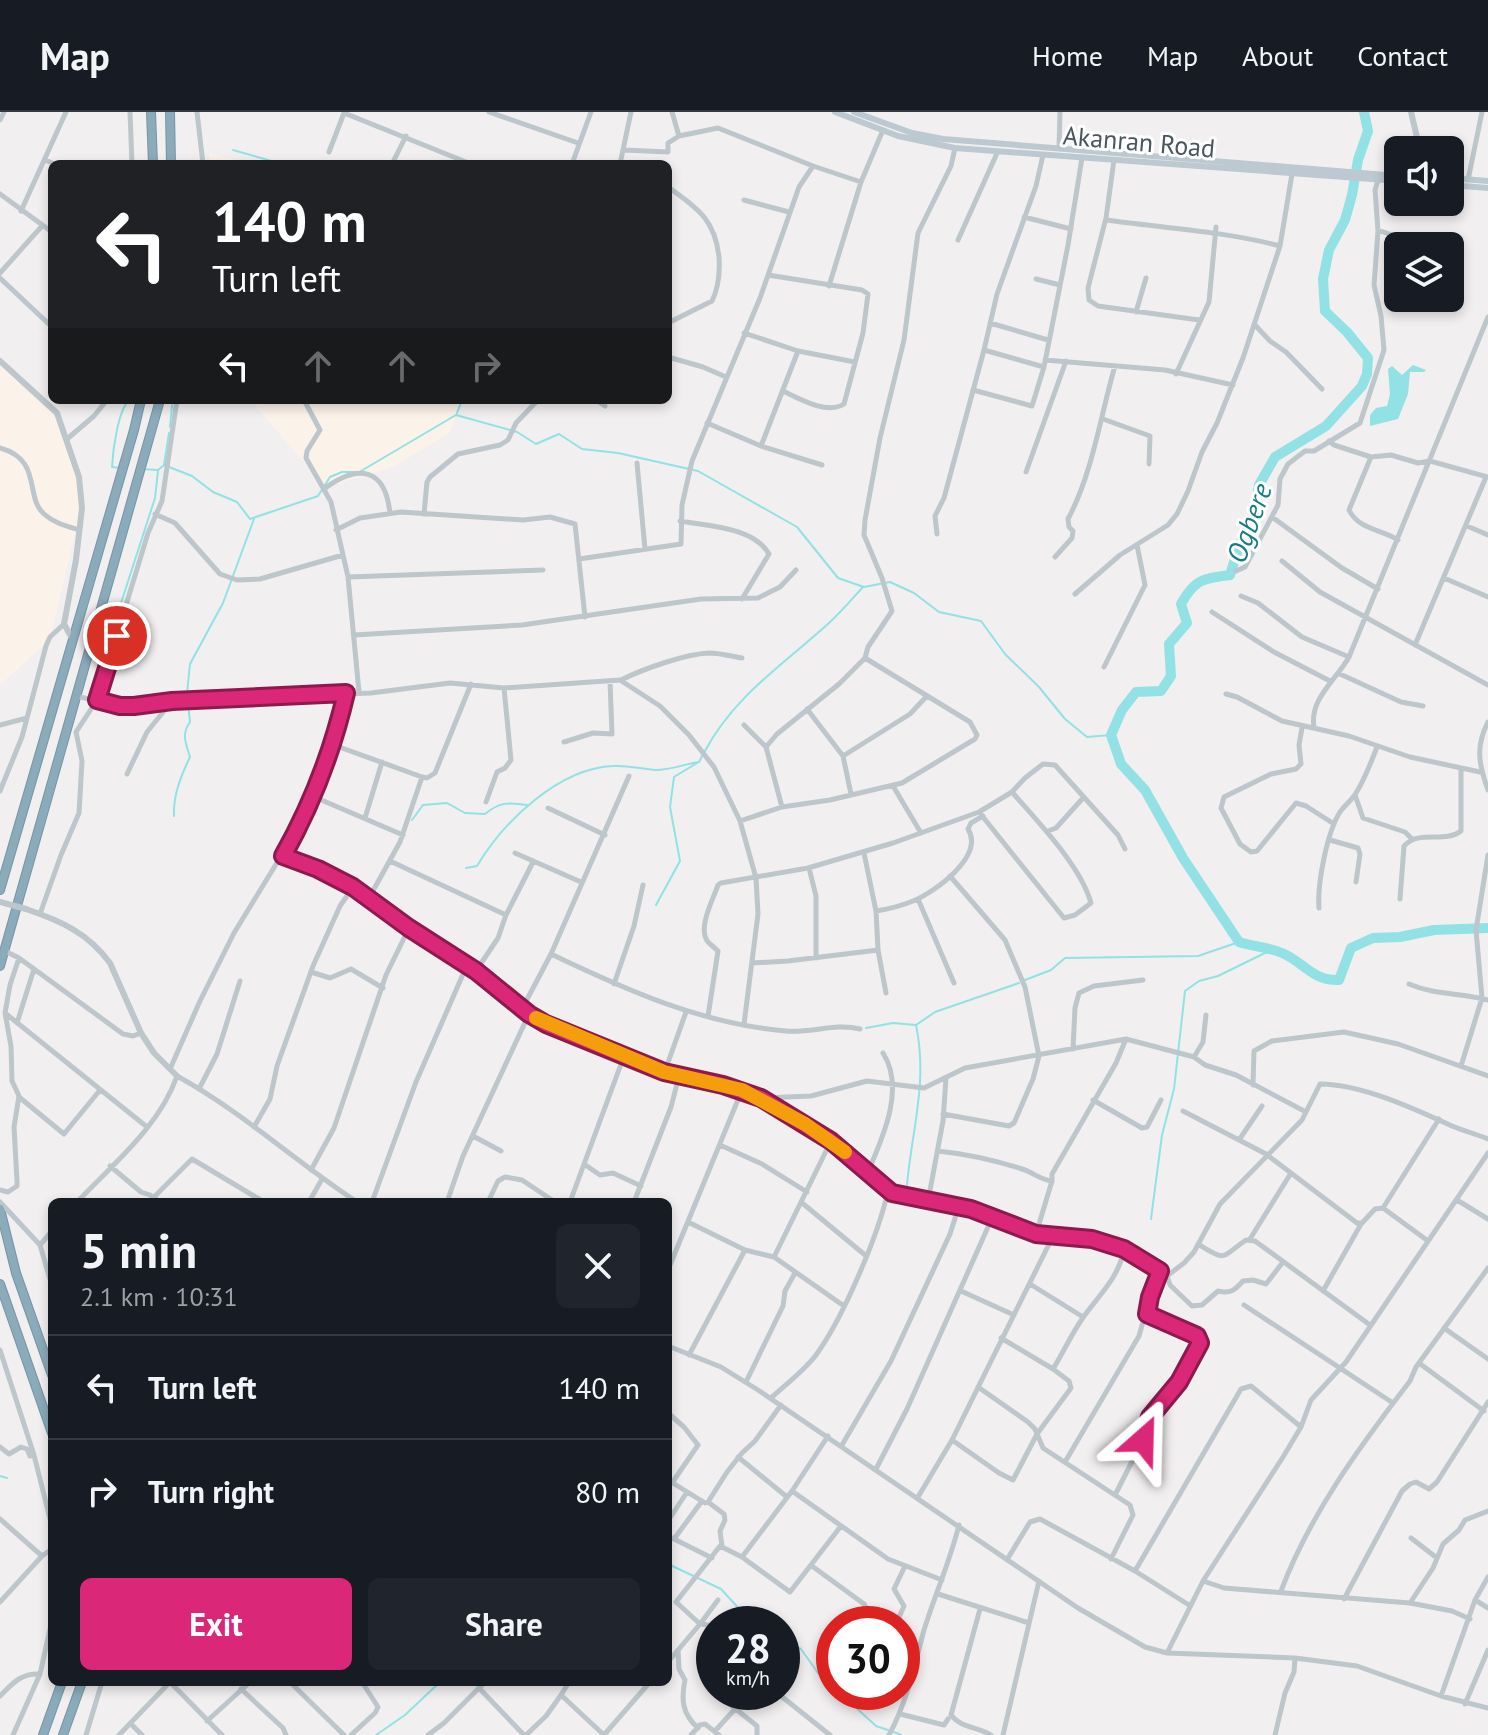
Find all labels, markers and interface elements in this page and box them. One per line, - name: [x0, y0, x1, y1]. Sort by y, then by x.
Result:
- text: Map: [40, 31, 110, 80]
- text: Home: [1032, 37, 1103, 74]
- text: Map: [1147, 37, 1198, 74]
- text: About: [1242, 37, 1313, 74]
- text: Contact: [1357, 37, 1448, 74]
- street label: Akanran Road: [1062, 118, 1217, 165]
- map controls: [1384, 136, 1464, 312]
- button: sound: [1384, 136, 1464, 216]
- text: 140 m: [212, 185, 367, 257]
- icon: left: [80, 192, 184, 296]
- button: layers: [1384, 232, 1464, 312]
- text: Turn left: [212, 255, 341, 302]
- icon: left: [212, 344, 256, 388]
- icon: ahead: [296, 344, 340, 388]
- icon: ahead: [380, 344, 424, 388]
- icon: right: [464, 344, 508, 388]
- water label: Ogbere: [1217, 478, 1280, 568]
- pin: [83, 602, 151, 670]
- icon: arrive: [95, 614, 139, 658]
- text: 5 min: [80, 1219, 197, 1281]
- button: close: [556, 1224, 640, 1308]
- text: 2.1 km · 10:31: [80, 1280, 238, 1313]
- icon: left: [80, 1365, 124, 1409]
- text: Turn left: [148, 1368, 256, 1407]
- text: 140 m: [559, 1368, 640, 1407]
- position arrow: [1101, 1398, 1185, 1482]
- icon: right: [80, 1469, 124, 1513]
- text: Turn right: [148, 1472, 274, 1511]
- text: 80 m: [575, 1472, 640, 1511]
- button: Exit: [80, 1578, 352, 1670]
- button: Share: [368, 1578, 640, 1670]
- speed limit sign: 30: [816, 1606, 920, 1710]
- text: 28: [725, 1622, 771, 1674]
- text: km/h: [726, 1665, 770, 1691]

